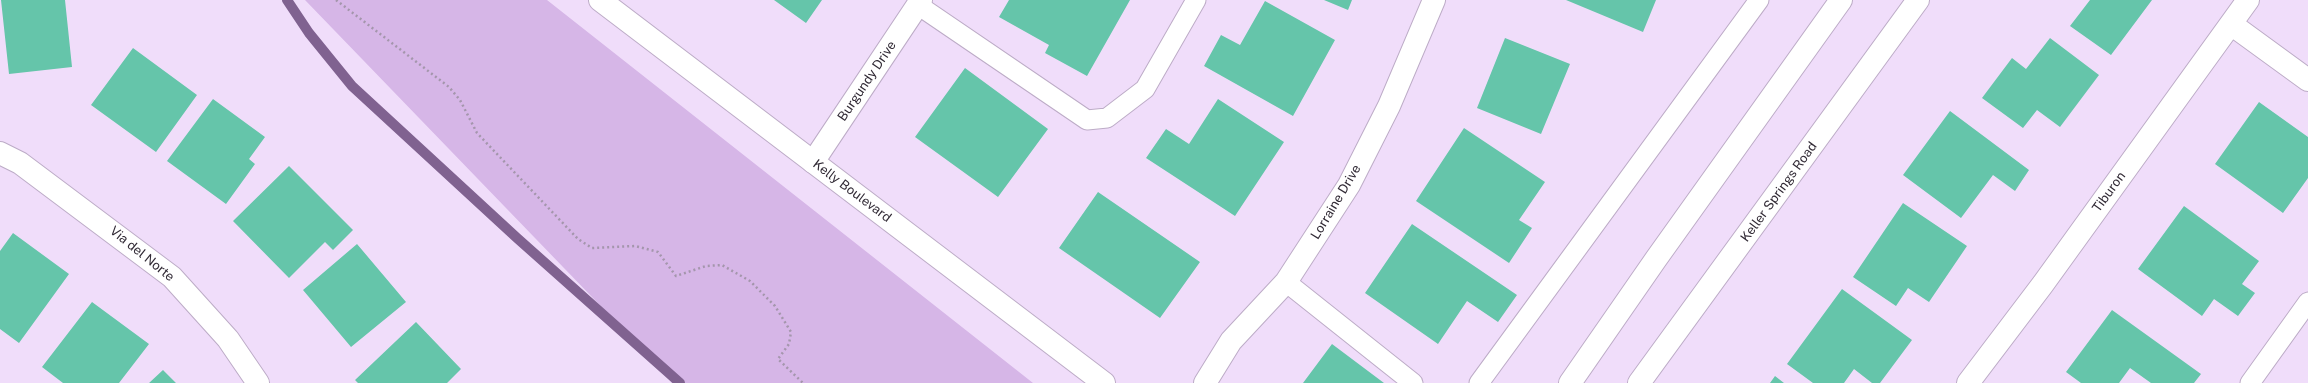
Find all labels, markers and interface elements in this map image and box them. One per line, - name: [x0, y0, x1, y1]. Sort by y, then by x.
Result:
- street label: Burgundy Drive: [834, 38, 900, 124]
- street label: Keller Springs Road: [1738, 139, 1820, 245]
- street label: Kelly Boulevard: [810, 156, 894, 226]
- street label: Lorraine Drive: [1308, 162, 1364, 242]
- street label: Tiburon: [2089, 169, 2129, 215]
- street label: Via del Norte: [106, 223, 178, 285]

